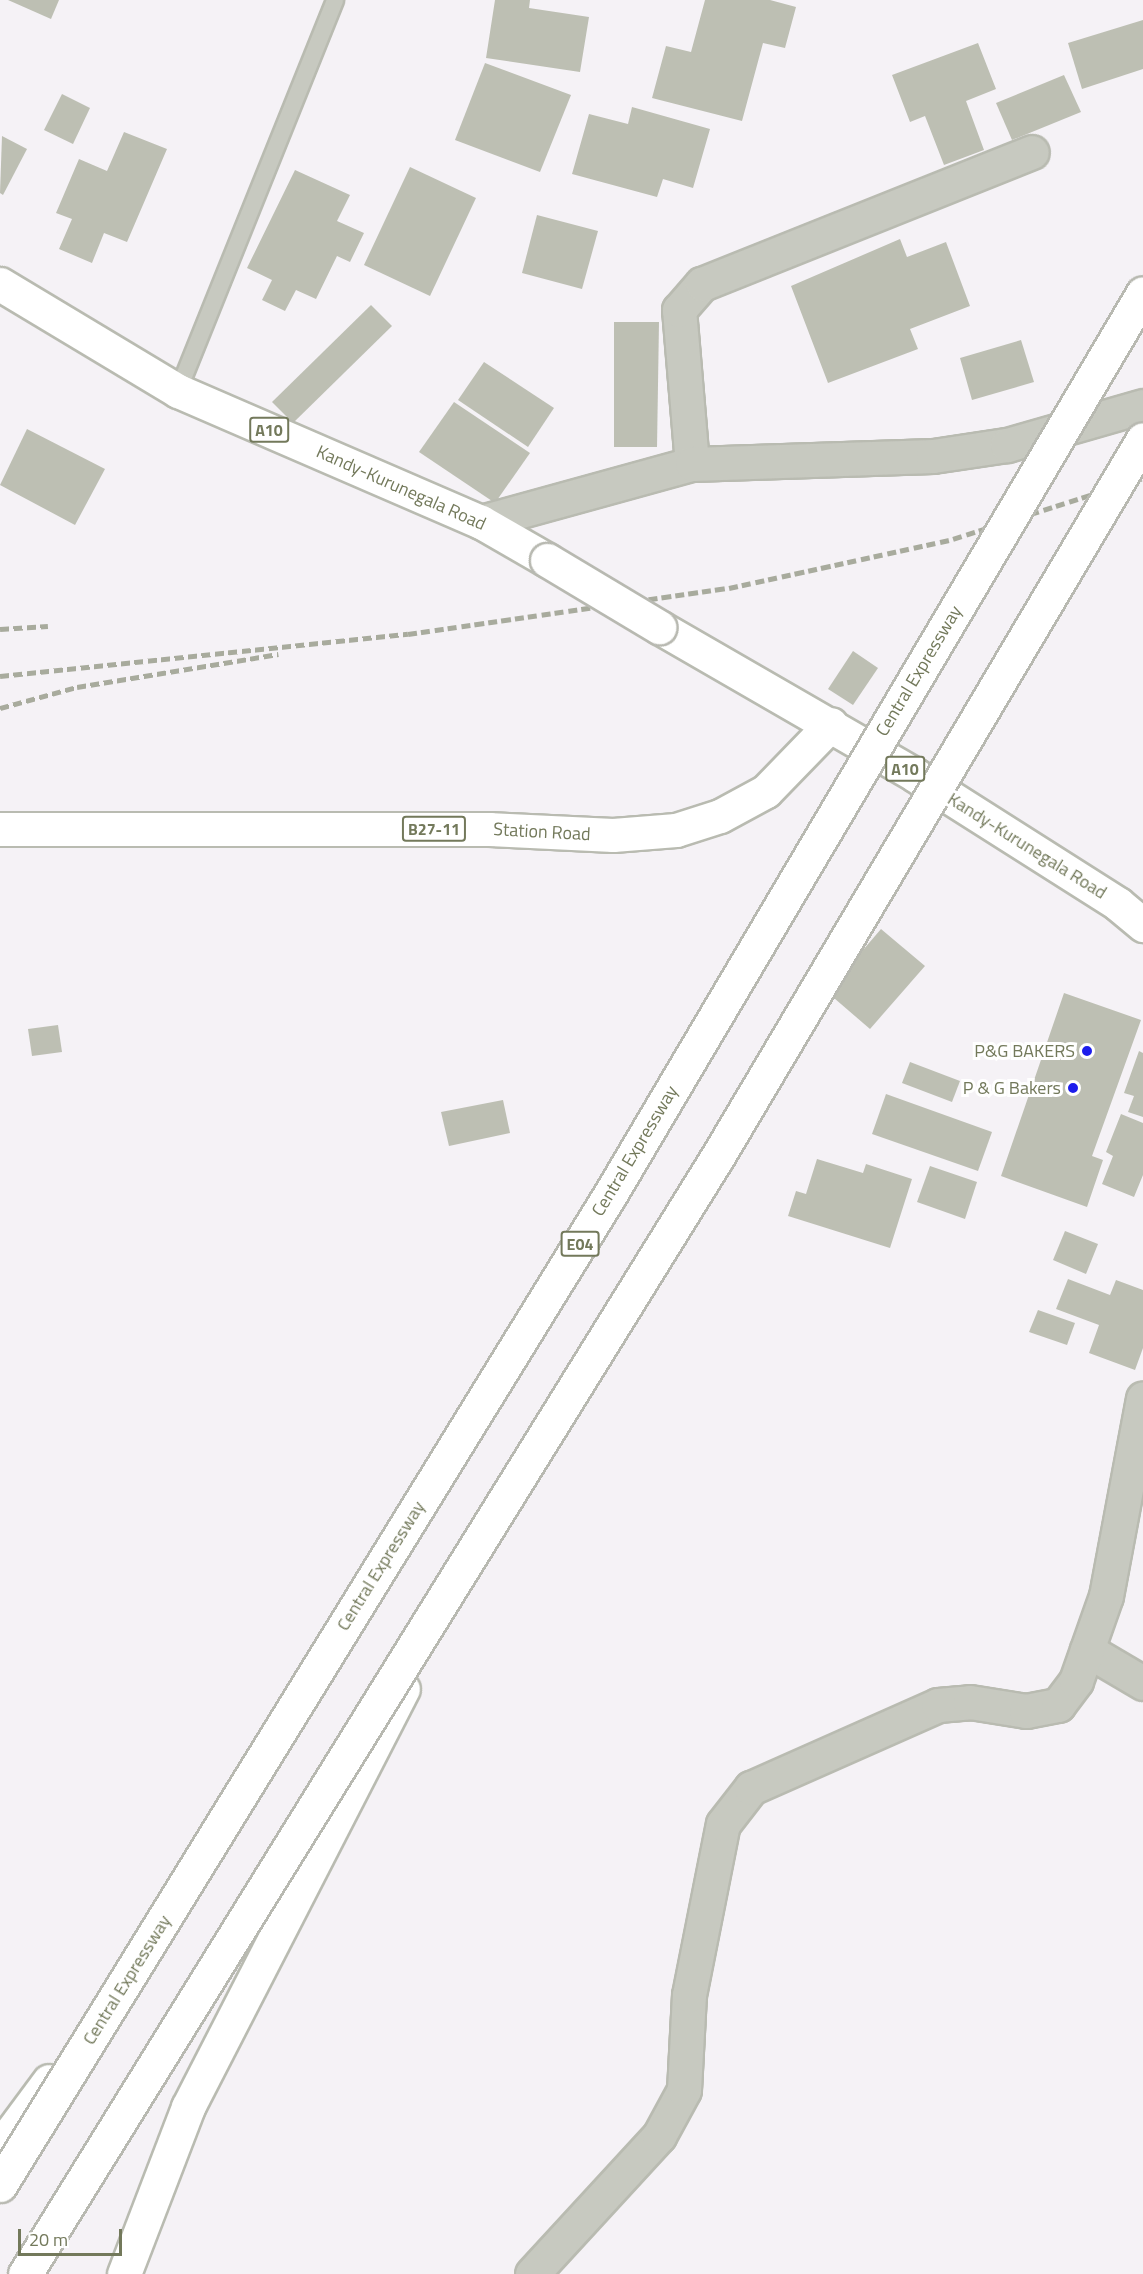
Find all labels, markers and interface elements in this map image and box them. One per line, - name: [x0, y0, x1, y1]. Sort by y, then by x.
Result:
- road number: A10: [248, 417, 290, 443]
- street label: Kandy-Kurunegala Road: [313, 441, 489, 535]
- street label: Central Expressway: [871, 602, 967, 740]
- road number: A10: [884, 756, 926, 782]
- street label: Kandy-Kurunegala Road: [944, 788, 1110, 904]
- road number: B27-11: [401, 816, 467, 842]
- street label: Station Road: [493, 819, 591, 845]
- place label: P&G BAKERS: [974, 1040, 1075, 1062]
- marker: P&G BAKERS: [1080, 1044, 1094, 1058]
- place label: P & G Bakers: [963, 1077, 1061, 1099]
- marker: P & G Bakers: [1066, 1081, 1080, 1095]
- street label: Central Expressway: [587, 1082, 683, 1220]
- road number: E04: [560, 1231, 600, 1257]
- street label: Central Expressway: [332, 1497, 430, 1635]
- street label: Central Expressway: [78, 1911, 176, 2049]
- scale bar: [21, 2217, 124, 2255]
- text: 20 m: [29, 2226, 68, 2253]

